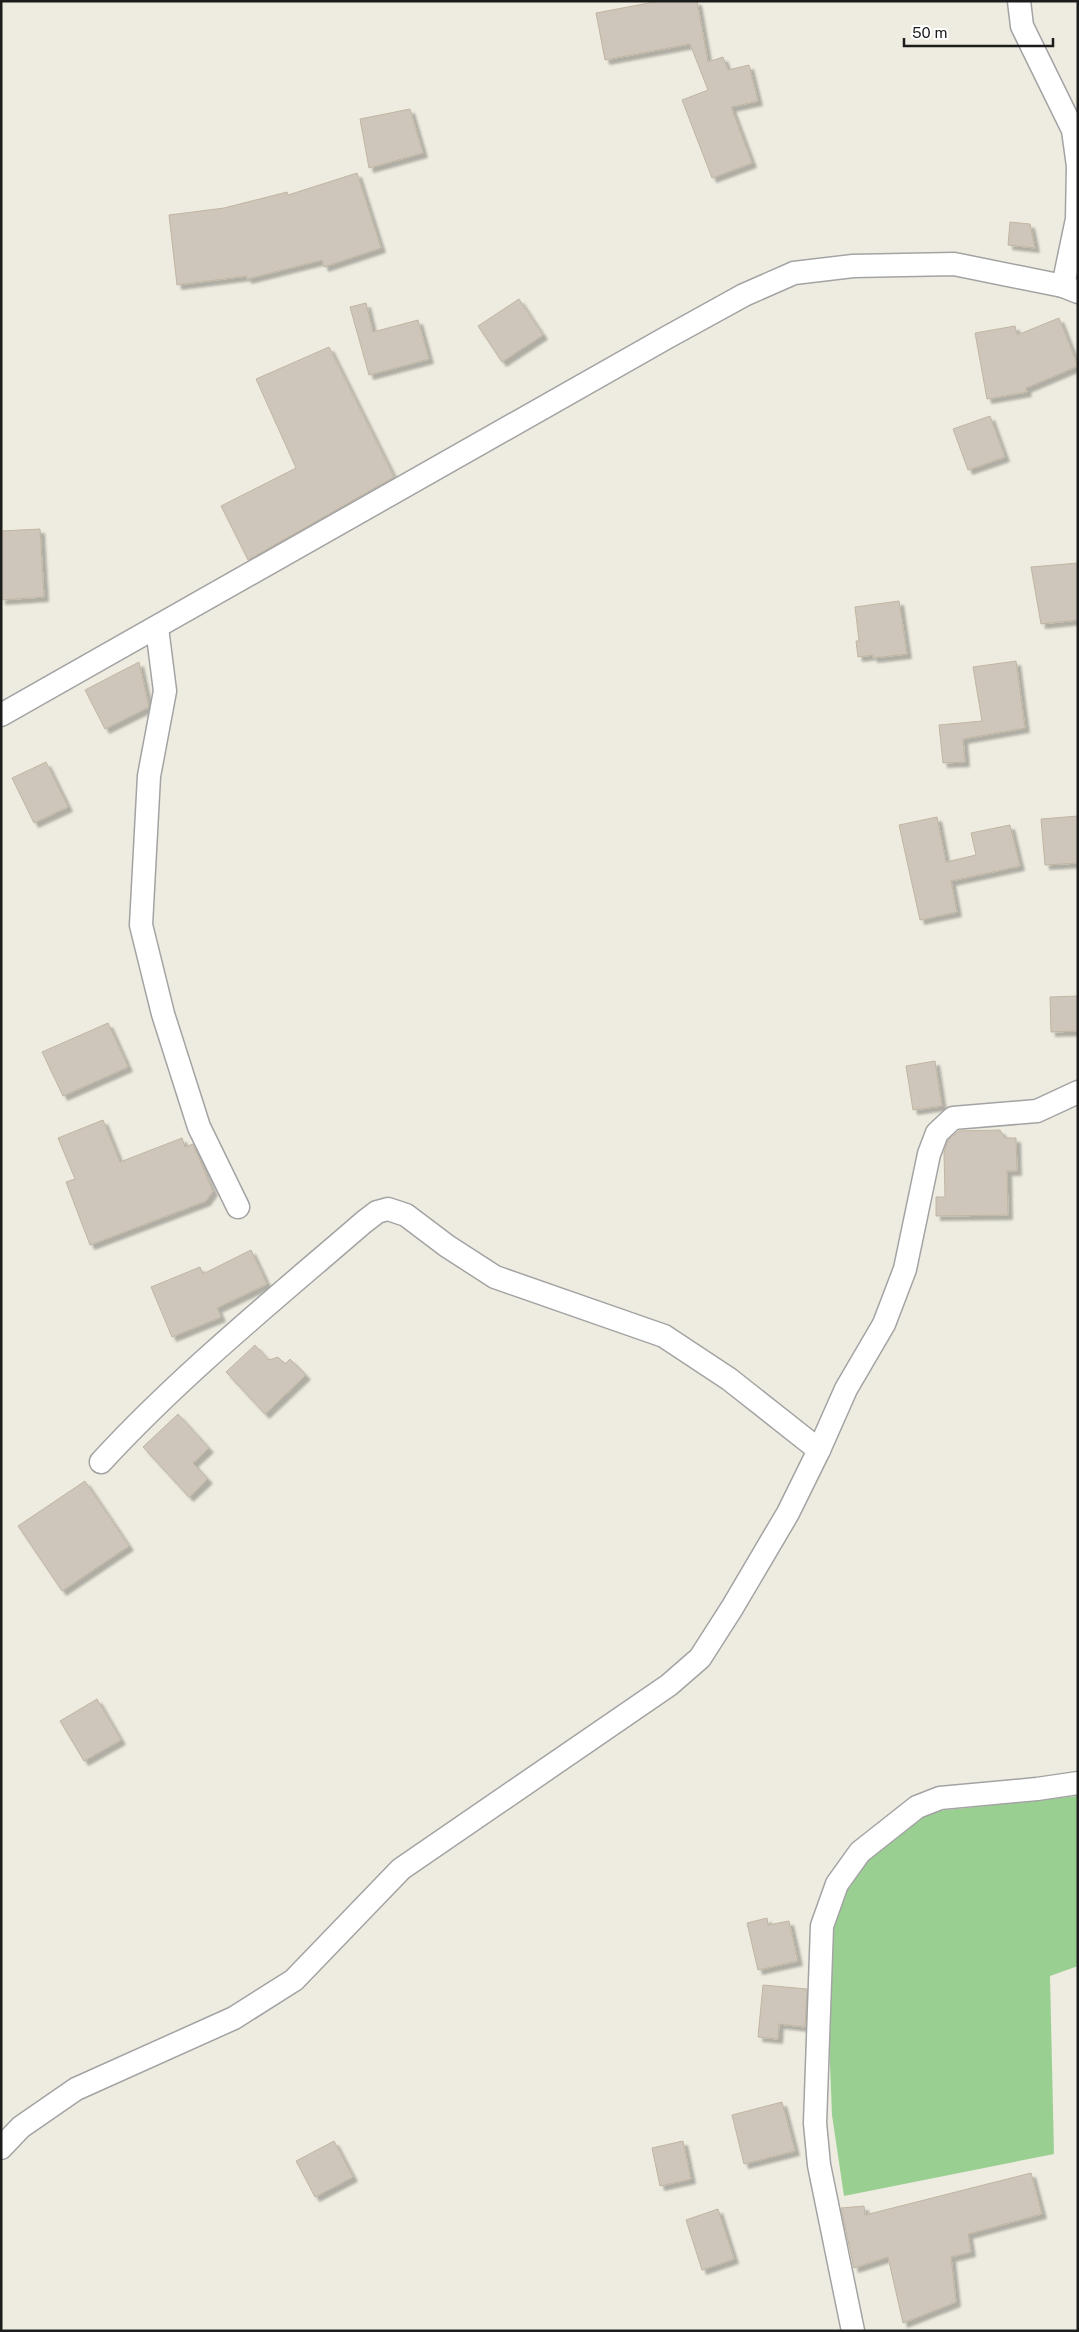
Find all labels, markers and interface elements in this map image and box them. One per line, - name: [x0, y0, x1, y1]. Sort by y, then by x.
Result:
- scale bar: [904, 15, 1053, 47]
- text: 50 m: [912, 24, 947, 41]

